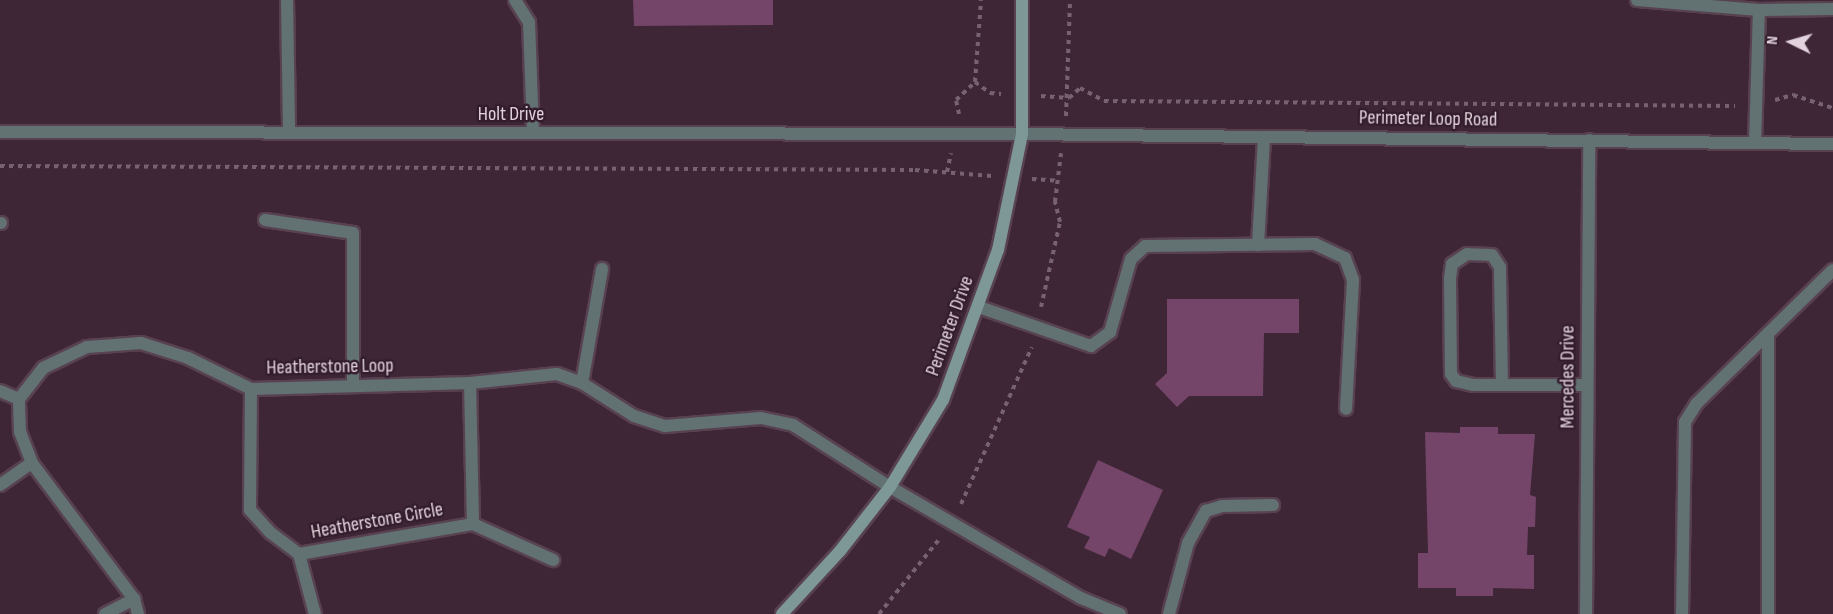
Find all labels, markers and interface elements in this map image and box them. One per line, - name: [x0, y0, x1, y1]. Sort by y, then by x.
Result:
- north arrow: [1761, 12, 1821, 72]
- text: N: [1763, 35, 1782, 45]
- street label: Holt Drive: [478, 102, 544, 126]
- street label: Perimeter Loop Road: [1359, 106, 1497, 132]
- street label: Perimeter Drive: [921, 273, 979, 379]
- street label: Mercedes Drive: [1556, 326, 1580, 428]
- street label: Heatherstone Loop: [266, 354, 394, 380]
- street label: Heatherstone Circle: [309, 498, 445, 544]

